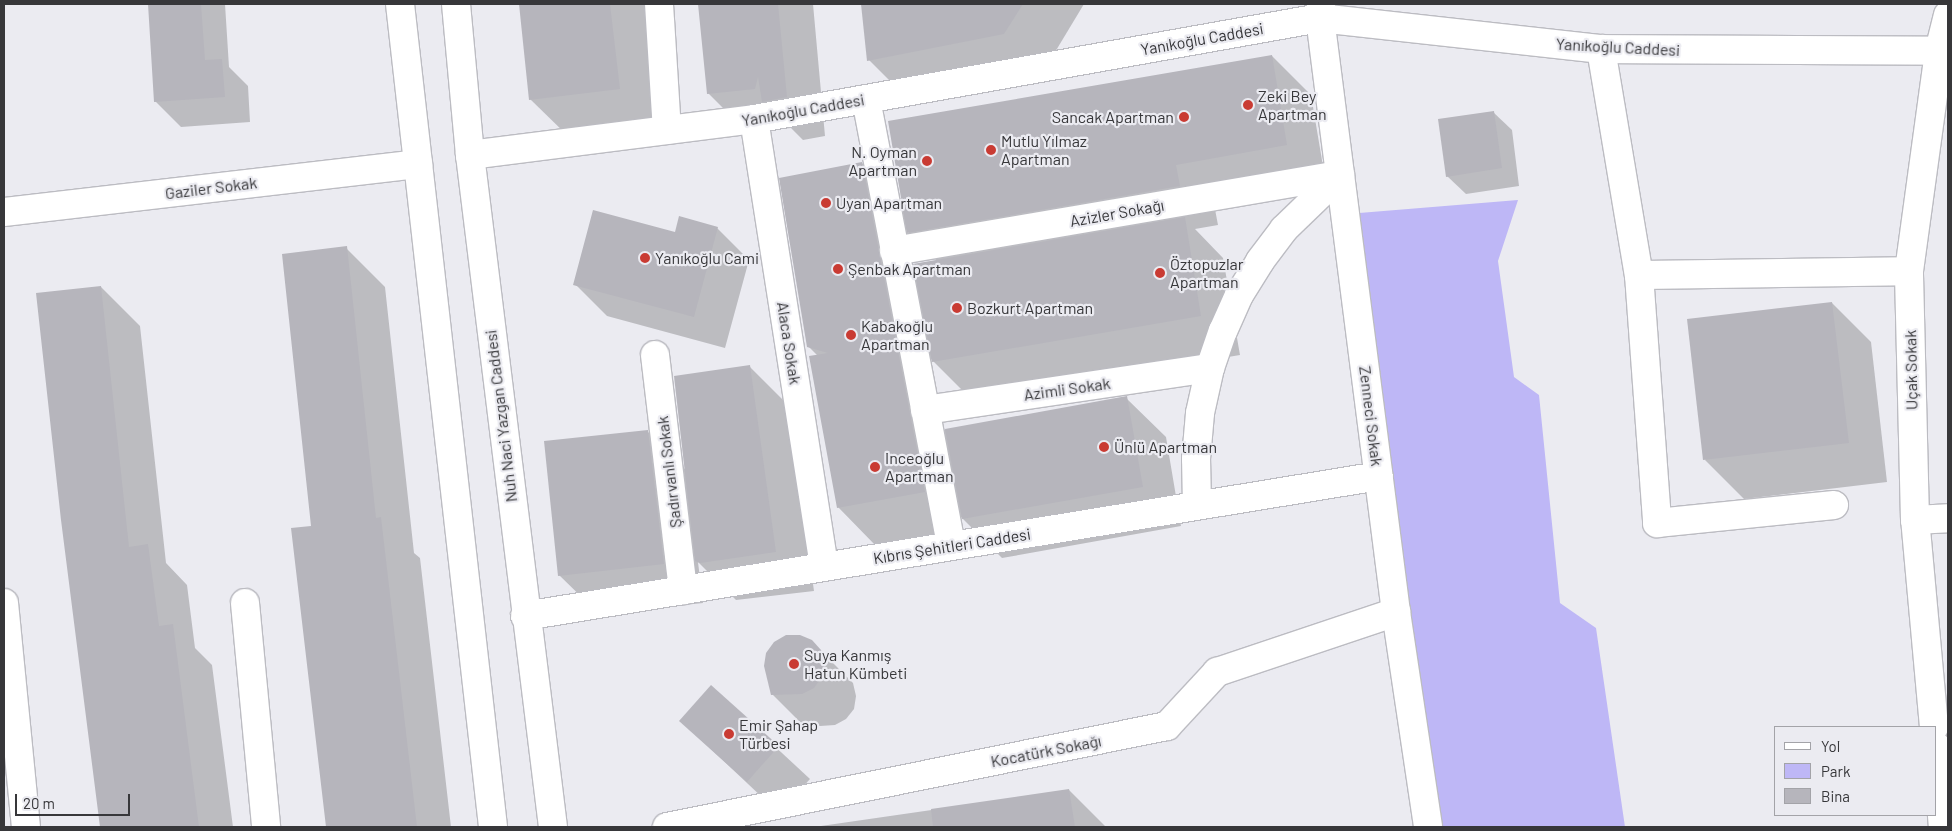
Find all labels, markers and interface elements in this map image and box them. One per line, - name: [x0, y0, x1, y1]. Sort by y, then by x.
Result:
- street label: Yanıkoğlu Caddesi: [1139, 19, 1265, 59]
- street label: Yanıkoğlu Caddesi: [1555, 34, 1681, 60]
- place label: Zeki Bey Apartman: [1258, 86, 1327, 124]
- street label: Yanıkoğlu Caddesi: [740, 90, 866, 130]
- marker: Zeki Bey Apartman: [1242, 99, 1254, 111]
- place label: Sancak Apartman: [1052, 107, 1174, 127]
- marker: Sancak Apartman: [1178, 111, 1190, 123]
- place label: Mutlu Yılmaz Apartman: [1001, 131, 1087, 169]
- place label: N. Oyman Apartman: [848, 142, 917, 180]
- marker: Mutlu Yılmaz Apartman: [985, 144, 997, 156]
- marker: N. Oyman Apartman: [921, 155, 933, 167]
- street label: Gaziler Sokak: [164, 173, 258, 203]
- place label: Uyan Apartman: [836, 193, 942, 213]
- street label: Azizler Sokağı: [1068, 195, 1166, 231]
- marker: Uyan Apartman: [820, 197, 832, 209]
- place label: Yanıkoğlu Cami: [655, 248, 759, 268]
- marker: Yanıkoğlu Cami: [639, 252, 651, 264]
- place label: Öztopuzlar Apartman: [1170, 254, 1244, 292]
- place label: Şenbak Apartman: [848, 259, 971, 279]
- marker: Şenbak Apartman: [832, 263, 844, 275]
- marker: Öztopuzlar Apartman: [1154, 267, 1166, 279]
- place label: Bozkurt Apartman: [967, 298, 1093, 318]
- street label: Alaca Sokak: [773, 300, 805, 386]
- marker: Bozkurt Apartman: [951, 302, 963, 314]
- place label: Kabakoğlu Apartman: [861, 316, 933, 354]
- street label: Nuh Naci Yazgan Caddesi: [481, 329, 521, 503]
- marker: Kabakoğlu Apartman: [845, 329, 857, 341]
- street label: Uçak Sokak: [1901, 330, 1921, 410]
- street label: Zenneci Sokak: [1355, 365, 1387, 467]
- street label: Azimli Sokak: [1022, 373, 1112, 405]
- street label: Şadırvanlı Sokak: [653, 415, 685, 529]
- place label: Ünlü Apartman: [1114, 437, 1217, 457]
- marker: Ünlü Apartman: [1098, 441, 1110, 453]
- place label: Inceoğlu Apartman: [885, 448, 954, 486]
- marker: Inceoğlu Apartman: [869, 461, 881, 473]
- street label: Kıbrıs Şehitleri Caddesi: [872, 524, 1032, 568]
- place label: Suya Kanmış Hatun Kümbeti: [804, 645, 907, 683]
- marker: Suya Kanmış Hatun Kümbeti: [788, 658, 800, 670]
- place label: Emir Şahap Türbesi: [739, 715, 818, 753]
- legend: [1774, 726, 1937, 816]
- marker: Emir Şahap Türbesi: [723, 728, 735, 740]
- street label: Kocatürk Sokağı: [989, 731, 1103, 771]
- text: Yol: [1821, 737, 1840, 755]
- text: Park: [1821, 762, 1850, 780]
- scale bar: [18, 784, 132, 816]
- text: Bina: [1821, 787, 1850, 805]
- text: 20 m: [23, 794, 55, 812]

